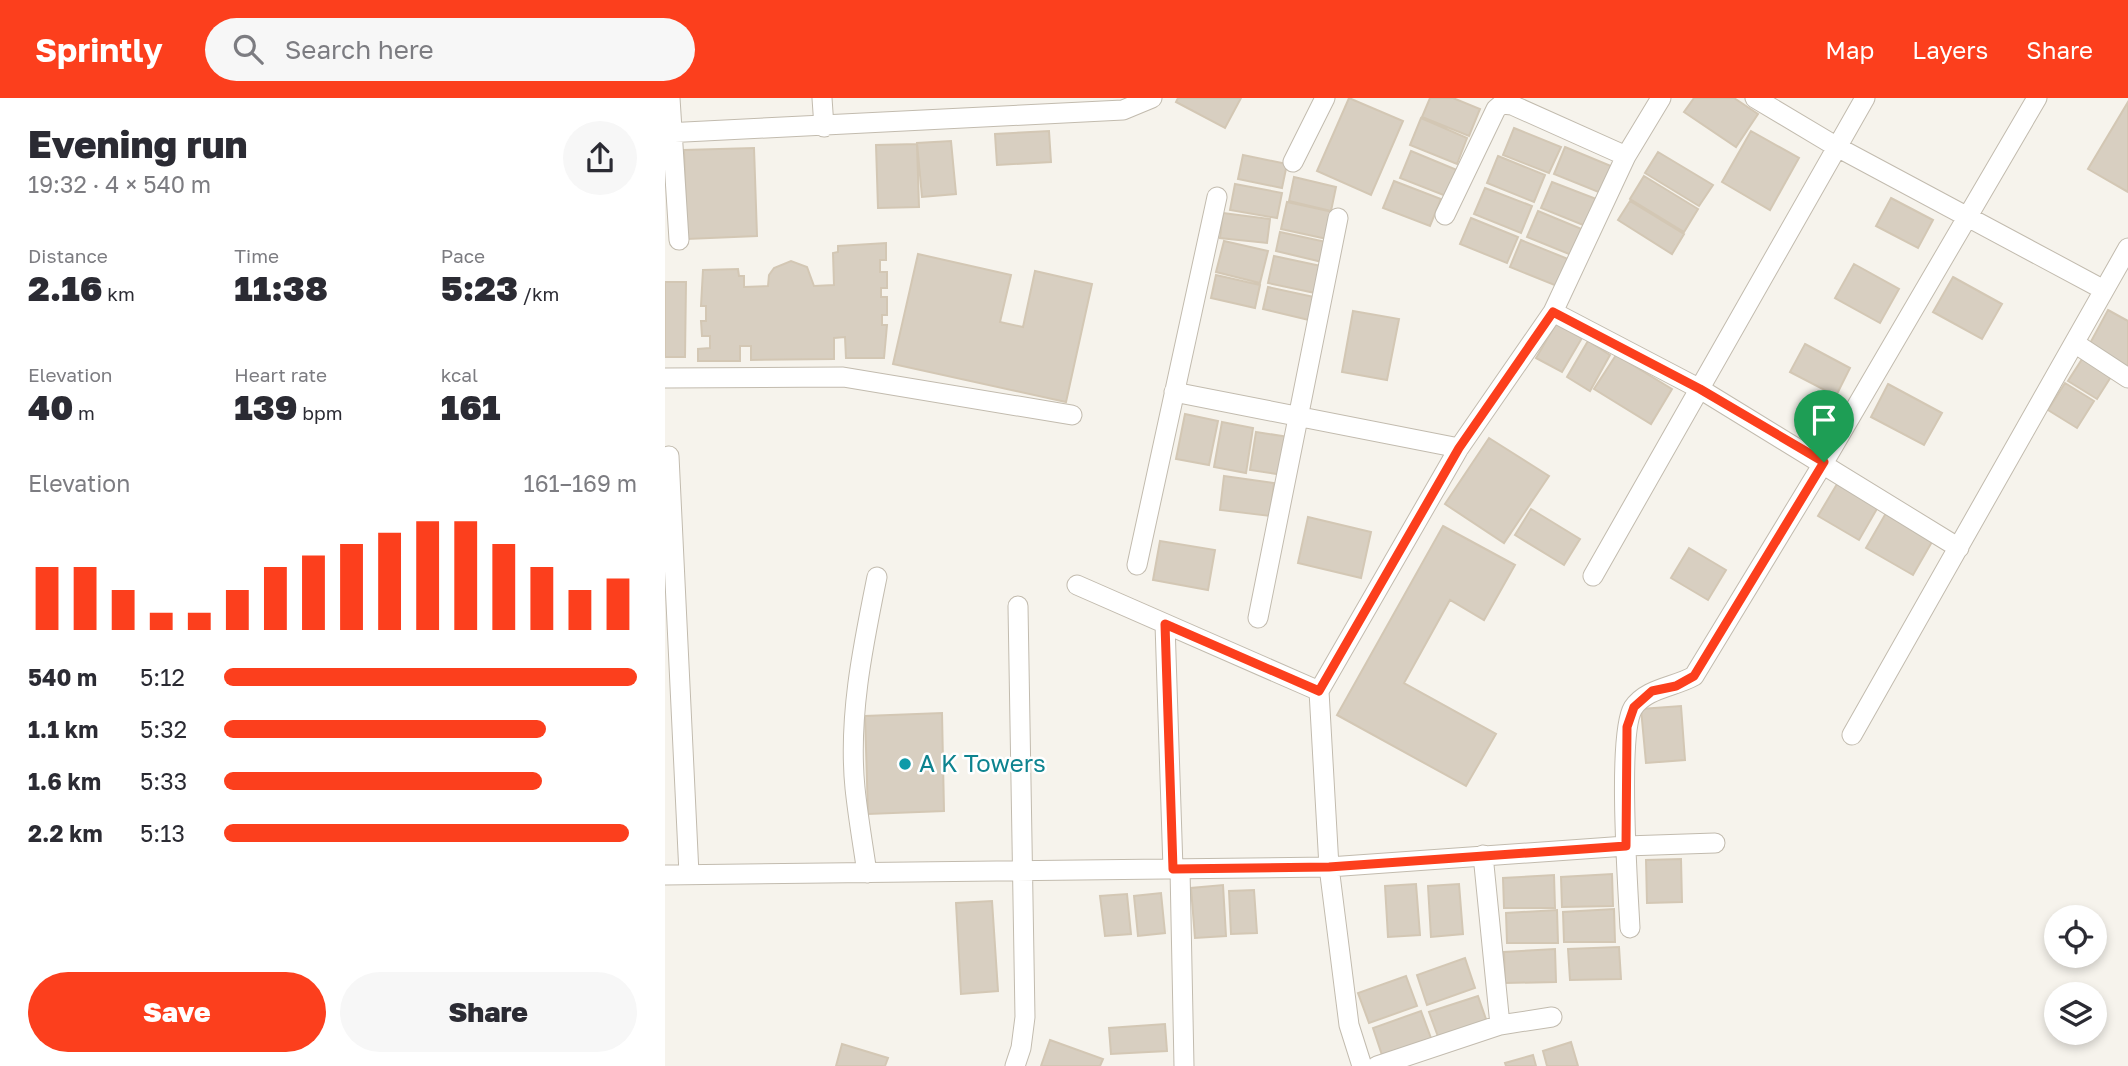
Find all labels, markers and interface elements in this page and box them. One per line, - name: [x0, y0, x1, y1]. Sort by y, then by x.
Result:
- search box: [205, 18, 695, 81]
- text: Sprintly: [35, 30, 163, 69]
- icon: search: [229, 30, 267, 68]
- text: Search here: [285, 34, 434, 65]
- text: Map: [1825, 35, 1874, 64]
- text: Layers: [1912, 35, 1988, 64]
- text: Share: [2026, 35, 2093, 64]
- text: Evening run: [28, 121, 247, 166]
- button: share: [563, 121, 637, 195]
- text: 19:32 · 4 × 540 m: [28, 170, 211, 198]
- text: Distance: [28, 244, 108, 267]
- text: Time: [234, 244, 279, 267]
- text: Pace: [441, 244, 485, 267]
- text: 2.16: [28, 267, 102, 309]
- text: 11:38: [234, 267, 328, 309]
- text: 5:23: [441, 267, 518, 309]
- text: km: [102, 282, 135, 305]
- text: /km: [518, 282, 559, 305]
- text: Elevation: [28, 363, 113, 386]
- text: Heart rate: [234, 363, 327, 386]
- text: kcal: [441, 363, 478, 386]
- text: 40: [28, 386, 73, 428]
- text: 139: [234, 386, 298, 428]
- text: 161: [441, 386, 500, 428]
- pin: [1794, 390, 1854, 462]
- text: m: [73, 401, 95, 424]
- text: bpm: [298, 401, 343, 424]
- icon: arrive: [1805, 401, 1843, 439]
- text: Elevation: [28, 469, 130, 497]
- text: 161–169 m: [523, 469, 637, 497]
- text: 540 m: [28, 663, 97, 691]
- text: 5:12: [140, 663, 185, 691]
- text: 1.1 km: [28, 715, 98, 743]
- text: 5:32: [140, 715, 187, 743]
- place label: A K Towers: [919, 748, 1046, 777]
- marker: A K Towers: [897, 756, 913, 772]
- text: 1.6 km: [28, 767, 101, 795]
- text: 5:33: [140, 767, 187, 795]
- text: 2.2 km: [28, 819, 103, 847]
- text: 5:13: [140, 819, 185, 847]
- map controls: [2044, 905, 2107, 1045]
- button: locate: [2044, 905, 2107, 968]
- button: Save: [28, 972, 326, 1052]
- button: Share: [340, 972, 637, 1052]
- button: layers: [2044, 982, 2107, 1045]

